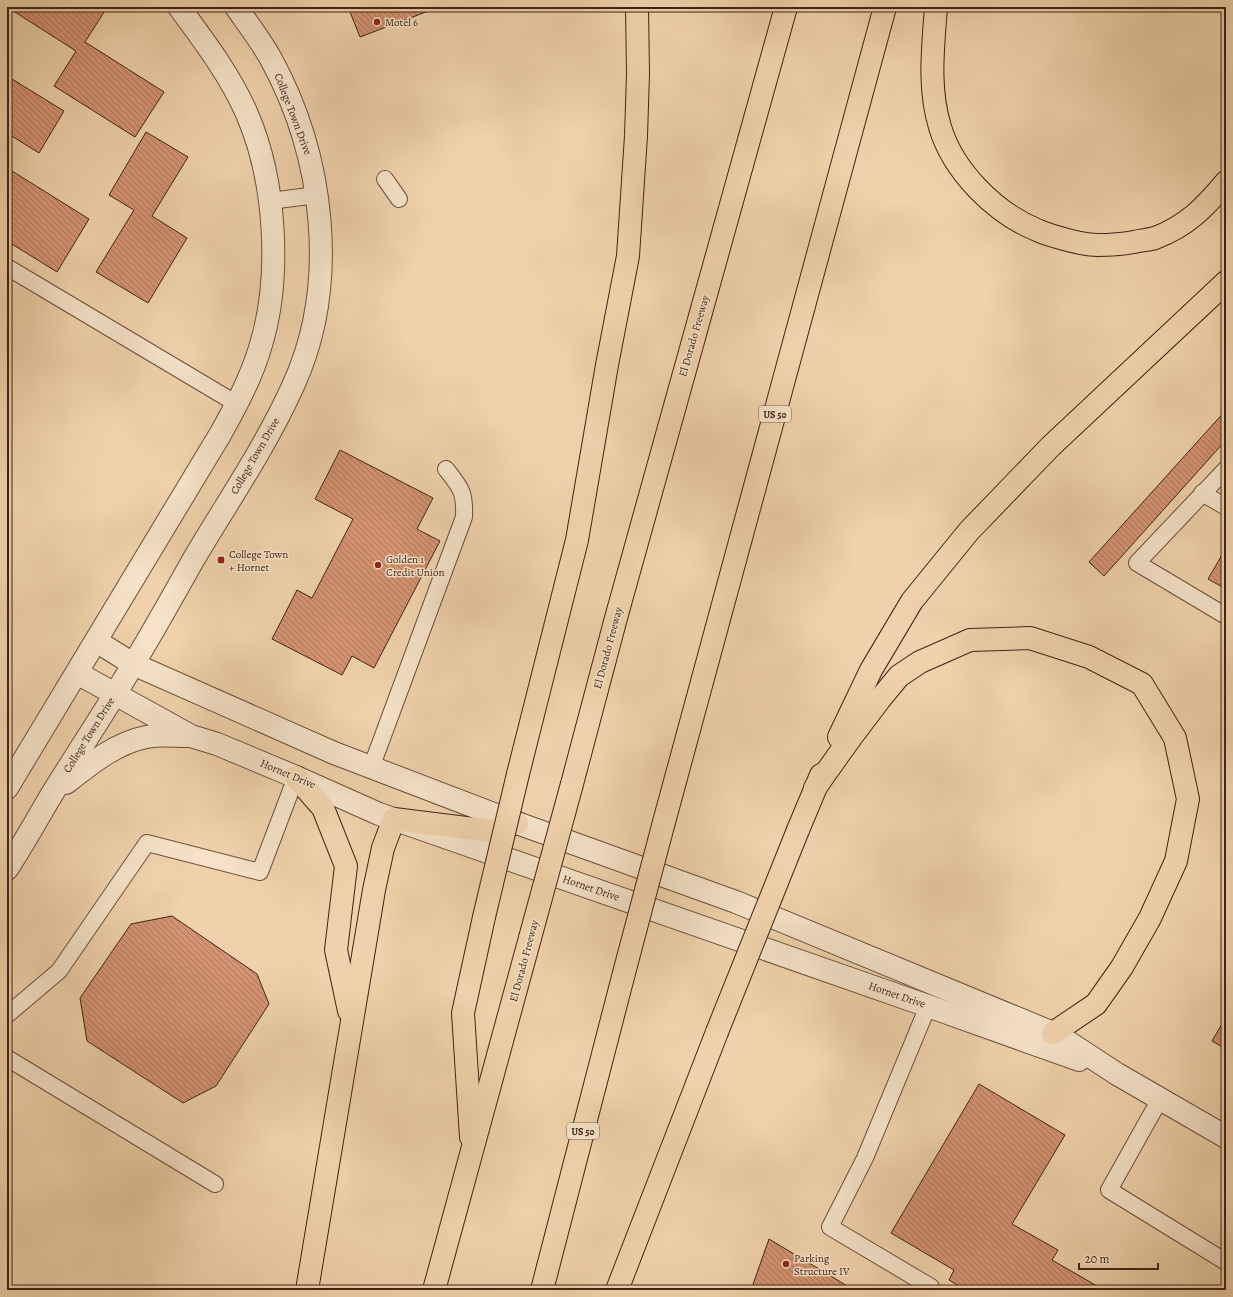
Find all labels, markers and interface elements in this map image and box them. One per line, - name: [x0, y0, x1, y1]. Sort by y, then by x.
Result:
- place label: Motel 6: [385, 15, 418, 30]
- marker: Motel 6: [372, 17, 382, 27]
- street label: College Town Drive: [271, 71, 315, 157]
- street label: El Dorado Freeway: [675, 293, 713, 379]
- road number: US 50: [759, 406, 791, 422]
- street label: College Town Drive: [227, 415, 283, 497]
- place label: College Town + Hornet: [229, 547, 288, 575]
- place label: Golden 1 Credit Union: [386, 552, 444, 580]
- marker: College Town + Hornet: [216, 555, 226, 565]
- marker: Golden 1 Credit Union: [373, 560, 383, 570]
- street label: El Dorado Freeway: [590, 605, 626, 691]
- street label: College Town Drive: [60, 694, 118, 776]
- street label: Hornet Drive: [258, 756, 318, 793]
- street label: Hornet Drive: [561, 871, 622, 905]
- street label: El Dorado Freeway: [506, 918, 542, 1004]
- street label: Hornet Drive: [867, 978, 928, 1012]
- road number: US 50: [567, 1123, 599, 1139]
- scale bar: [1079, 1245, 1158, 1271]
- place label: Parking Structure IV: [794, 1251, 850, 1279]
- text: 20 m: [1085, 1251, 1109, 1267]
- marker: Parking Structure IV: [781, 1259, 791, 1269]

